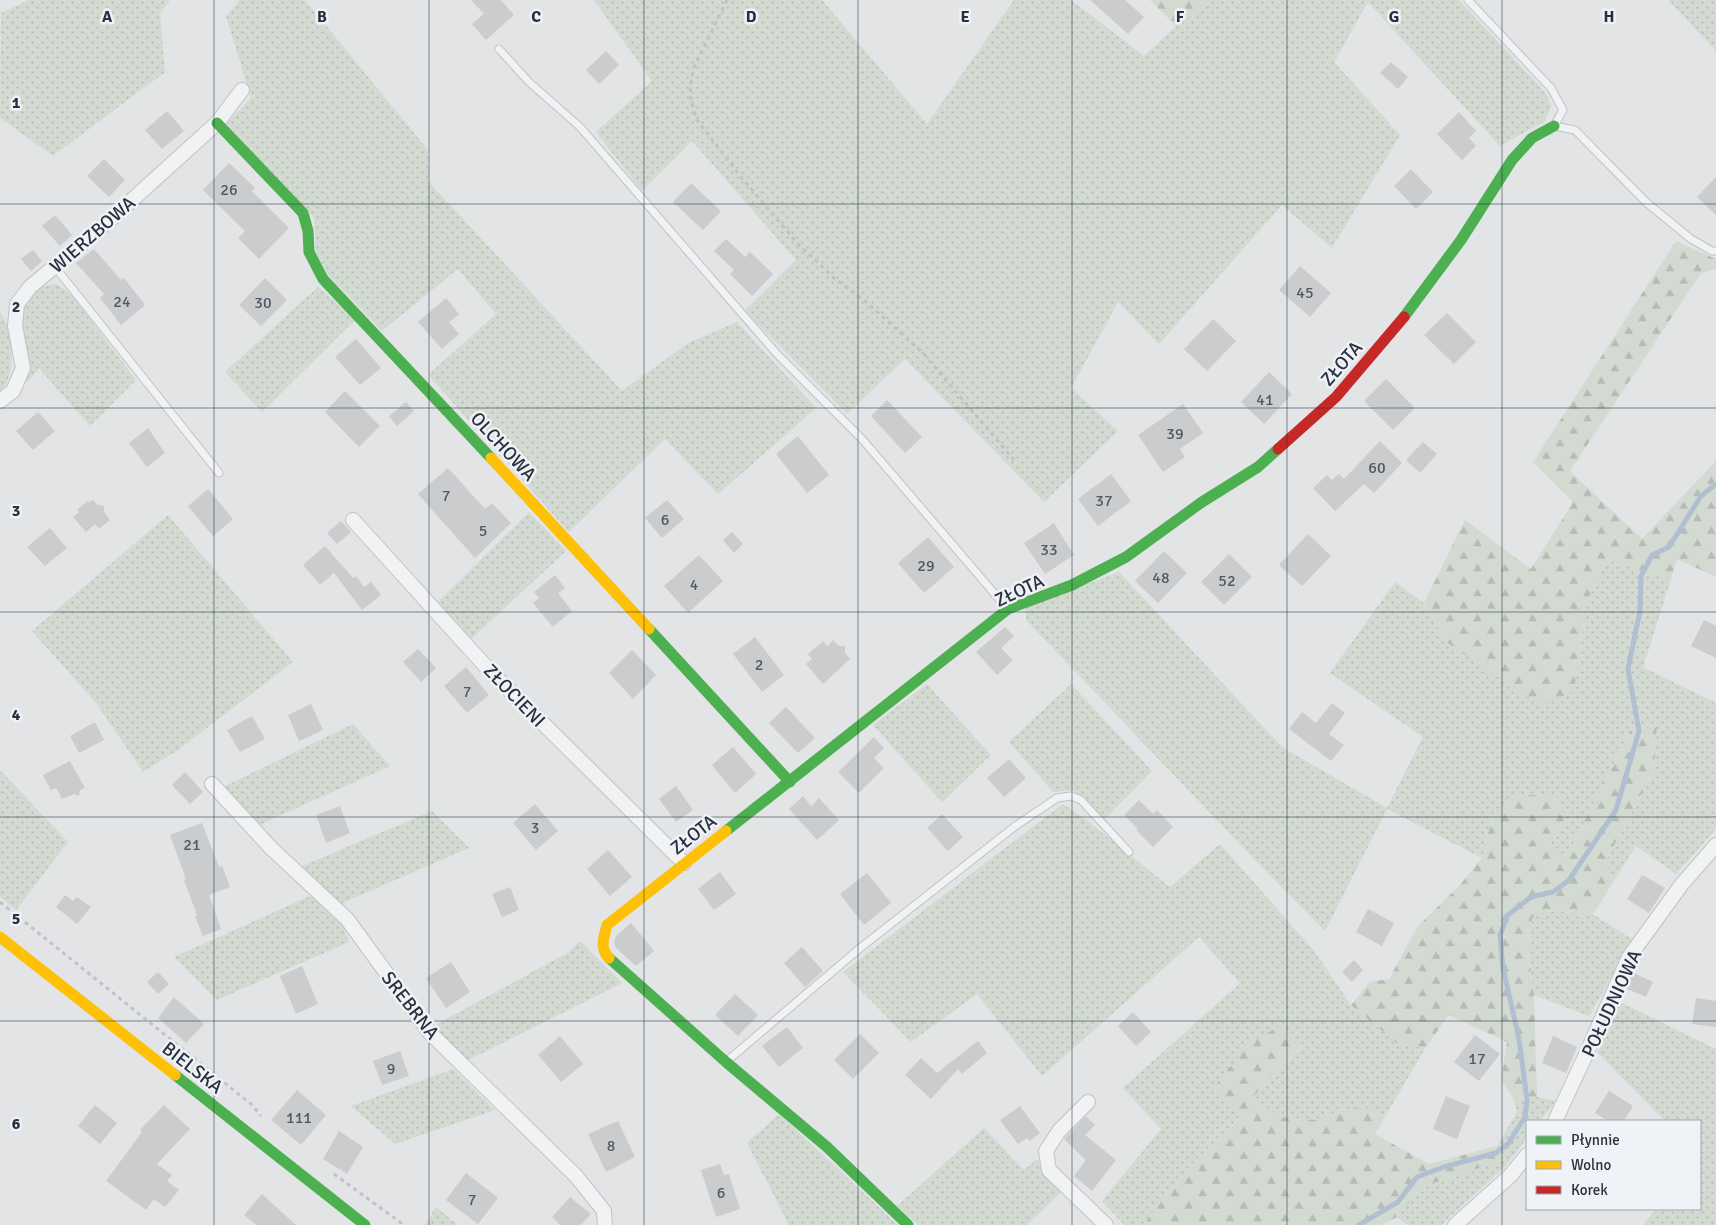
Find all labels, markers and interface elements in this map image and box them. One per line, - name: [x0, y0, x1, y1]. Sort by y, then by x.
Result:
- text: A: [102, 7, 113, 27]
- text: B: [317, 7, 327, 27]
- text: C: [531, 7, 541, 27]
- text: D: [746, 7, 757, 27]
- text: E: [960, 7, 970, 27]
- text: F: [1176, 7, 1185, 27]
- text: G: [1389, 7, 1399, 27]
- text: H: [1604, 7, 1614, 27]
- text: 1: [12, 93, 21, 113]
- house number: 26: [220, 180, 238, 200]
- street label: WIERZBOWA: [45, 191, 141, 278]
- house number: 45: [1296, 283, 1314, 303]
- house number: 24: [113, 292, 131, 312]
- house number: 30: [254, 293, 272, 313]
- text: 2: [12, 297, 20, 317]
- street label: ZŁOTA: [1316, 336, 1368, 391]
- house number: 41: [1256, 390, 1274, 410]
- street label: OLCHOWA: [465, 407, 542, 487]
- house number: 39: [1166, 424, 1184, 444]
- house number: 60: [1368, 458, 1386, 478]
- house number: 7: [442, 486, 450, 506]
- house number: 37: [1095, 491, 1113, 511]
- text: 3: [12, 501, 20, 521]
- house number: 6: [661, 510, 669, 530]
- house number: 5: [479, 521, 487, 541]
- house number: 33: [1040, 540, 1058, 560]
- house number: 29: [917, 556, 935, 576]
- house number: 48: [1152, 568, 1170, 588]
- street label: ZŁOTA: [991, 569, 1048, 613]
- house number: 52: [1218, 571, 1236, 591]
- house number: 4: [690, 575, 699, 595]
- house number: 2: [755, 655, 763, 675]
- street label: ZŁOCIENI: [478, 659, 550, 732]
- house number: 7: [463, 682, 471, 702]
- text: 4: [12, 705, 21, 725]
- street label: ZŁOTA: [666, 809, 722, 860]
- house number: 3: [531, 818, 539, 838]
- house number: 21: [183, 835, 201, 855]
- text: 5: [12, 909, 20, 929]
- street label: POŁUDNIOWA: [1577, 945, 1647, 1061]
- street label: SREBRNA: [376, 967, 445, 1045]
- street label: BIELSKA: [157, 1036, 228, 1099]
- house number: 17: [1468, 1049, 1486, 1069]
- house number: 9: [387, 1059, 395, 1079]
- house number: 111: [286, 1108, 312, 1128]
- text: 6: [12, 1114, 21, 1134]
- legend: [1526, 1120, 1701, 1210]
- text: Płynnie: [1571, 1131, 1620, 1149]
- house number: 8: [607, 1136, 615, 1156]
- text: Wolno: [1571, 1156, 1612, 1174]
- text: Korek: [1571, 1181, 1608, 1199]
- house number: 6: [717, 1183, 725, 1203]
- house number: 7: [468, 1190, 476, 1210]

